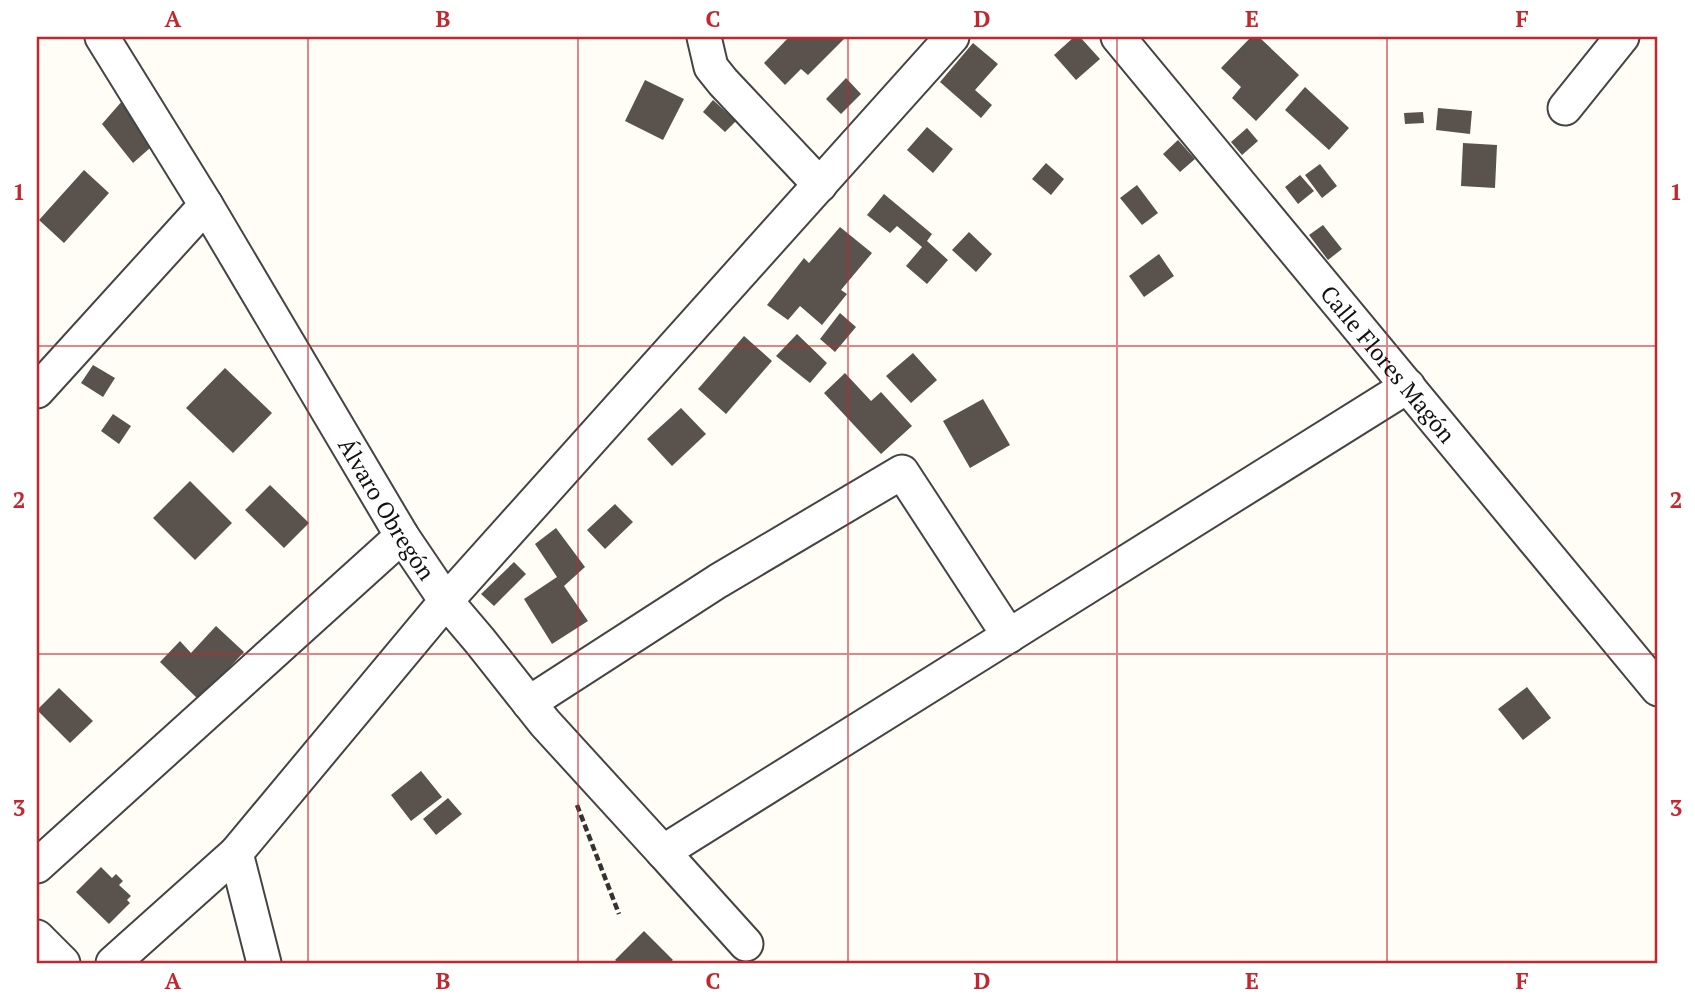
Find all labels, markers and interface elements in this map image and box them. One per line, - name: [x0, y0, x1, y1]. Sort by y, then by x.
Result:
- text: A: [165, 3, 182, 34]
- text: B: [436, 3, 451, 34]
- text: C: [706, 3, 721, 34]
- text: D: [974, 3, 991, 34]
- text: E: [1245, 3, 1259, 34]
- text: F: [1515, 3, 1529, 34]
- text: 1: [13, 176, 26, 207]
- text: 1: [1670, 176, 1683, 207]
- street label: Calle Flores Magón: [1314, 278, 1463, 449]
- street label: Álvaro Obregón: [332, 432, 443, 586]
- text: 2: [13, 484, 26, 515]
- text: 2: [1670, 484, 1683, 515]
- text: 3: [13, 792, 26, 823]
- text: 3: [1670, 792, 1683, 823]
- text: A: [165, 965, 182, 996]
- text: B: [436, 965, 451, 996]
- text: C: [706, 965, 721, 996]
- text: D: [974, 965, 991, 996]
- text: E: [1245, 965, 1259, 996]
- text: F: [1515, 965, 1529, 996]

